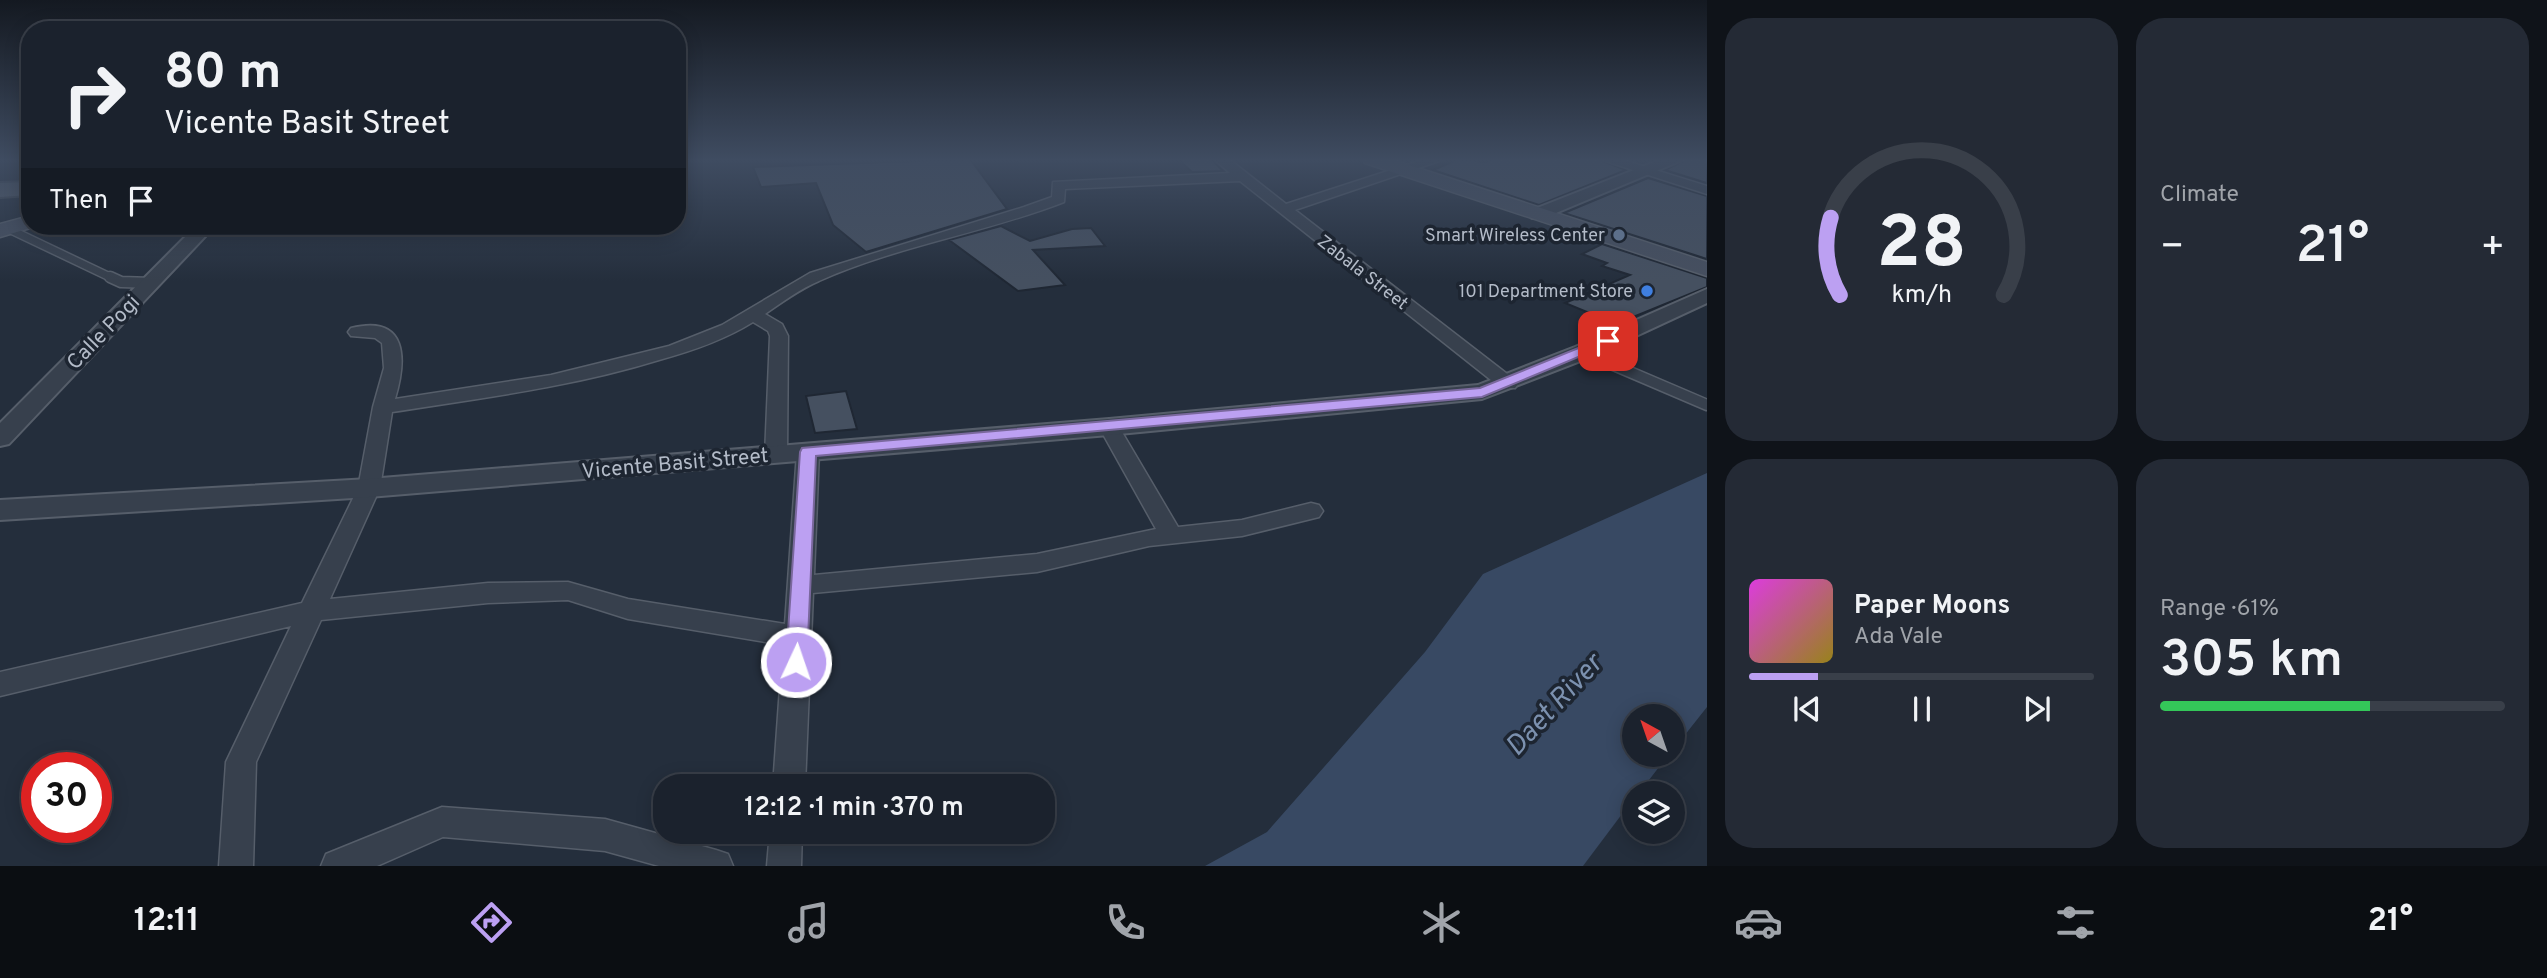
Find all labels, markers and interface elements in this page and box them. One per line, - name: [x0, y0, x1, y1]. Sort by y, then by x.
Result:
- text: 80 m: [164, 44, 281, 106]
- icon: right: [49, 49, 140, 140]
- text: Vicente Basit Street: [164, 105, 450, 145]
- text: Climate: [2160, 181, 2239, 210]
- icon: arrive: [122, 182, 160, 220]
- text: Then: [49, 185, 108, 218]
- text: 28: [1876, 202, 1967, 294]
- text: 21°: [2296, 215, 2369, 281]
- text: −: [2160, 224, 2185, 273]
- text: +: [2480, 224, 2505, 273]
- place label: Smart Wireless Center: [1425, 225, 1605, 248]
- marker: Smart Wireless Center: [1611, 227, 1627, 243]
- street label: Zabala Street: [1312, 231, 1412, 316]
- text: km/h: [1891, 280, 1952, 312]
- place label: 101 Department Store: [1459, 281, 1633, 304]
- marker: 101 Department Store: [1639, 283, 1655, 299]
- street label: Calle Pogi: [62, 290, 147, 376]
- pin: [1578, 311, 1638, 371]
- icon: arrive: [1589, 322, 1627, 360]
- street label: Vicente Basit Street: [581, 443, 770, 486]
- text: Paper Moons: [1854, 590, 2010, 623]
- text: Range · 61%: [2160, 595, 2279, 624]
- text: Ada Vale: [1854, 623, 1943, 652]
- position arrow: [759, 625, 833, 699]
- text: 305 km: [2160, 629, 2343, 695]
- water label: Daet River: [1499, 646, 1613, 765]
- icon: previous: [1788, 690, 1826, 728]
- icon: pause: [1903, 690, 1941, 728]
- icon: next: [2018, 690, 2056, 728]
- north arrow: [1622, 704, 1685, 766]
- map controls: [1622, 704, 1685, 844]
- speed limit sign: 30: [21, 752, 112, 843]
- button: layers: [1622, 781, 1685, 844]
- text: 12:12 · 1 min · 370 m: [744, 792, 964, 825]
- icon: directions: [467, 898, 516, 947]
- icon: music: [784, 898, 833, 947]
- icon: phone: [1101, 898, 1150, 947]
- icon: climate: [1417, 898, 1466, 947]
- icon: car: [1734, 898, 1783, 947]
- icon: filters: [2051, 898, 2100, 947]
- text: 12:11: [134, 902, 200, 942]
- text: 21°: [2367, 902, 2413, 942]

